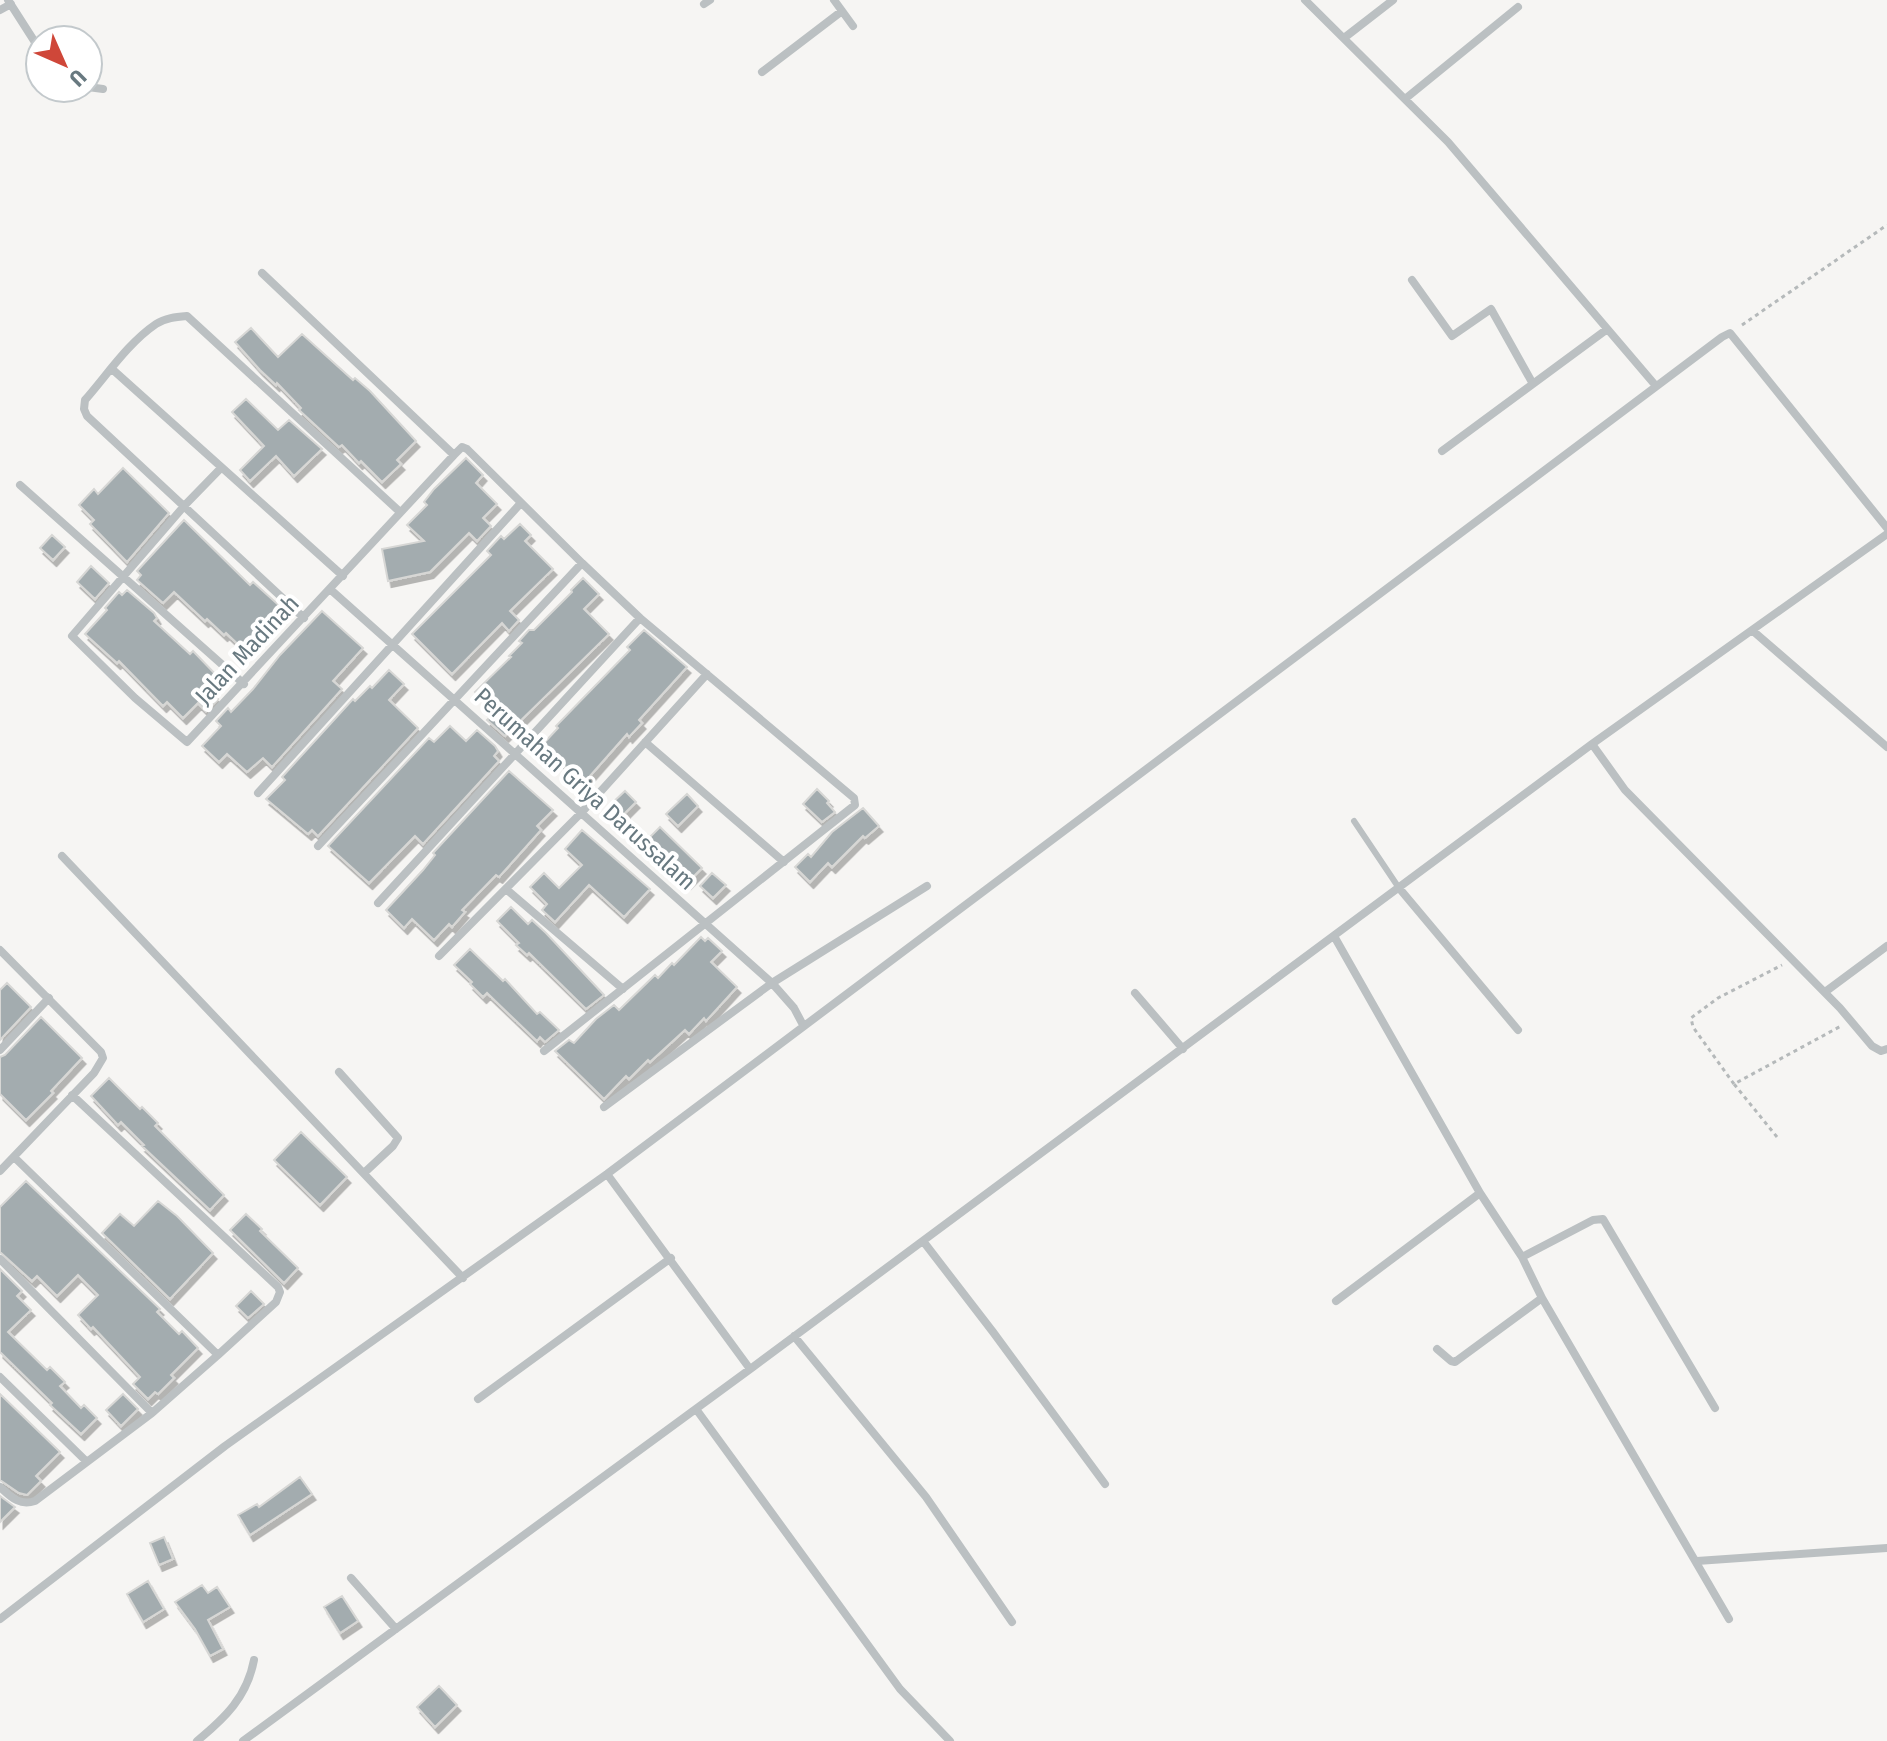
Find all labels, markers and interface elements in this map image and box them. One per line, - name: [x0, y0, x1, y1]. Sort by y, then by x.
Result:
- north arrow: [24, 24, 104, 104]
- text: U: [64, 64, 92, 92]
- street label: Jalan Madinah: [189, 590, 305, 710]
- street label: Perumahan Griya Darussalam: [469, 682, 701, 896]

